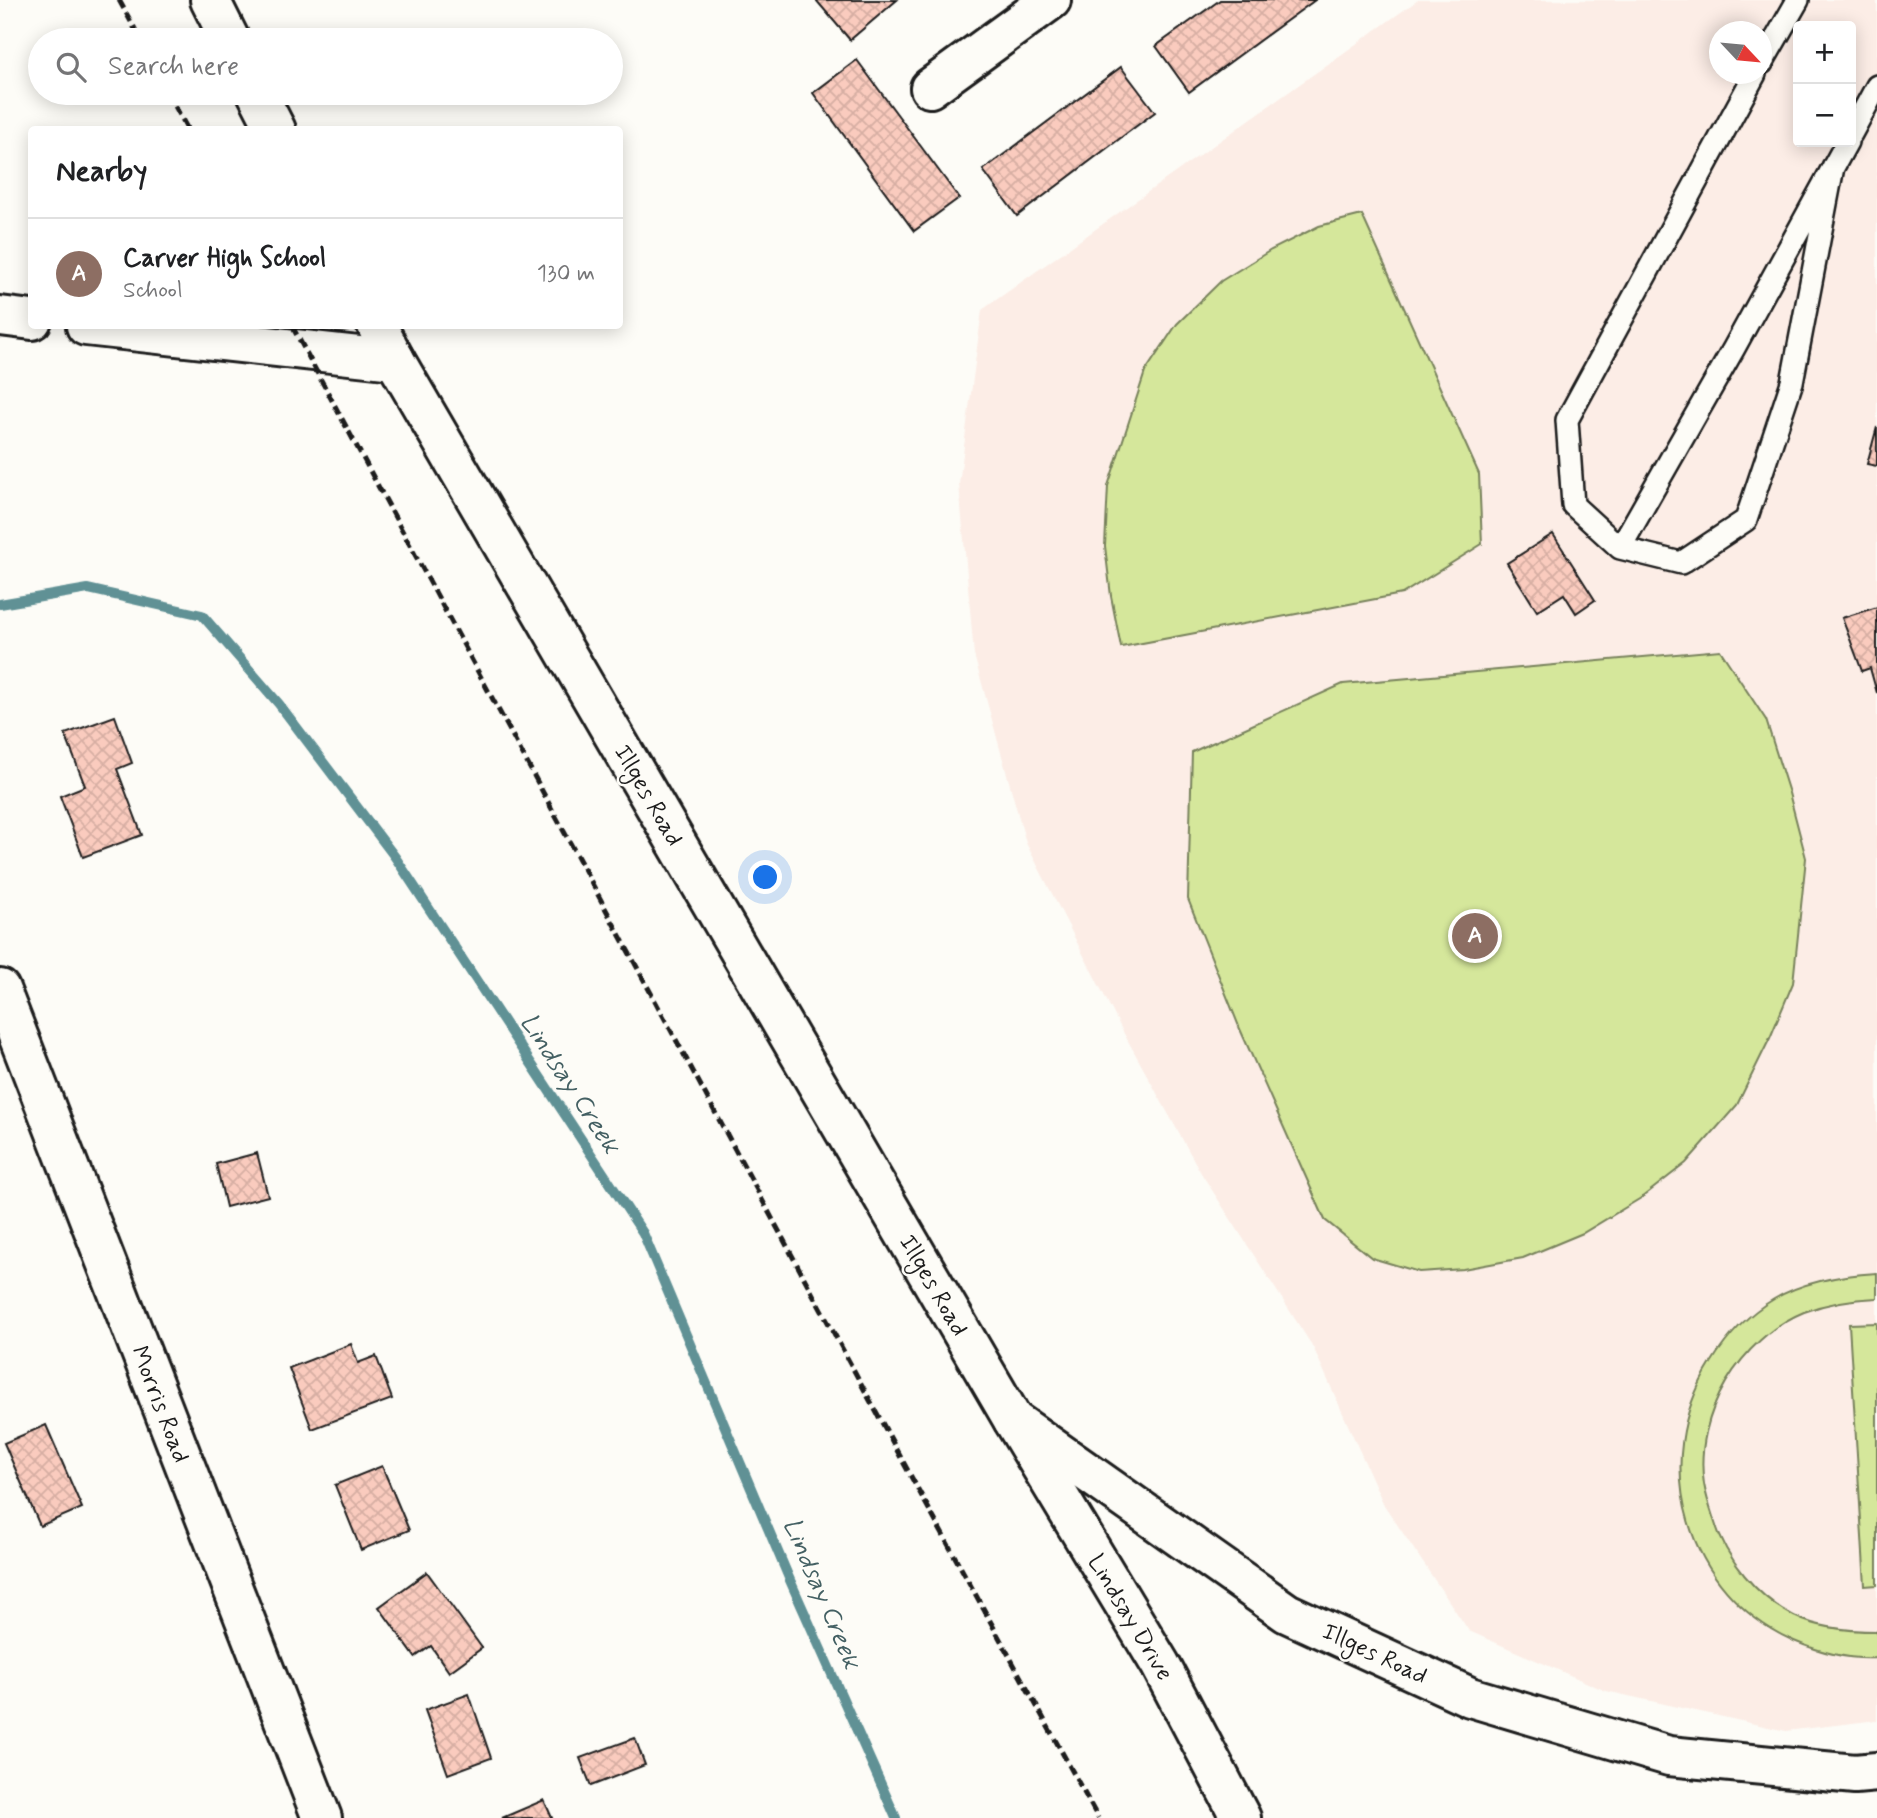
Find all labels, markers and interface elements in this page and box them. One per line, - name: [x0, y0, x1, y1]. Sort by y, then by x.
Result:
- north arrow: [1709, 21, 1772, 84]
- map controls: [1793, 21, 1856, 147]
- button: +: [1793, 21, 1856, 84]
- search box: [28, 28, 623, 105]
- icon: search: [52, 48, 90, 86]
- text: Search here: [108, 50, 239, 84]
- button: −: [1793, 84, 1856, 147]
- text: Nearby: [56, 152, 147, 191]
- text: Carver High School: [123, 242, 326, 276]
- text: A: [71, 259, 87, 289]
- text: 130 m: [537, 259, 595, 289]
- text: School: [123, 276, 183, 306]
- street label: Illges Road: [604, 739, 689, 853]
- your location: [748, 860, 782, 894]
- pin: A: [1452, 910, 1498, 962]
- water label: Lindsay Creek: [511, 1007, 628, 1162]
- street label: Illges Road: [889, 1229, 974, 1343]
- street label: Morris Road: [123, 1342, 196, 1467]
- water label: Lindsay Creek: [774, 1513, 869, 1676]
- street label: Lindsay Drive: [1080, 1549, 1180, 1687]
- street label: Illges Road: [1316, 1617, 1432, 1694]

